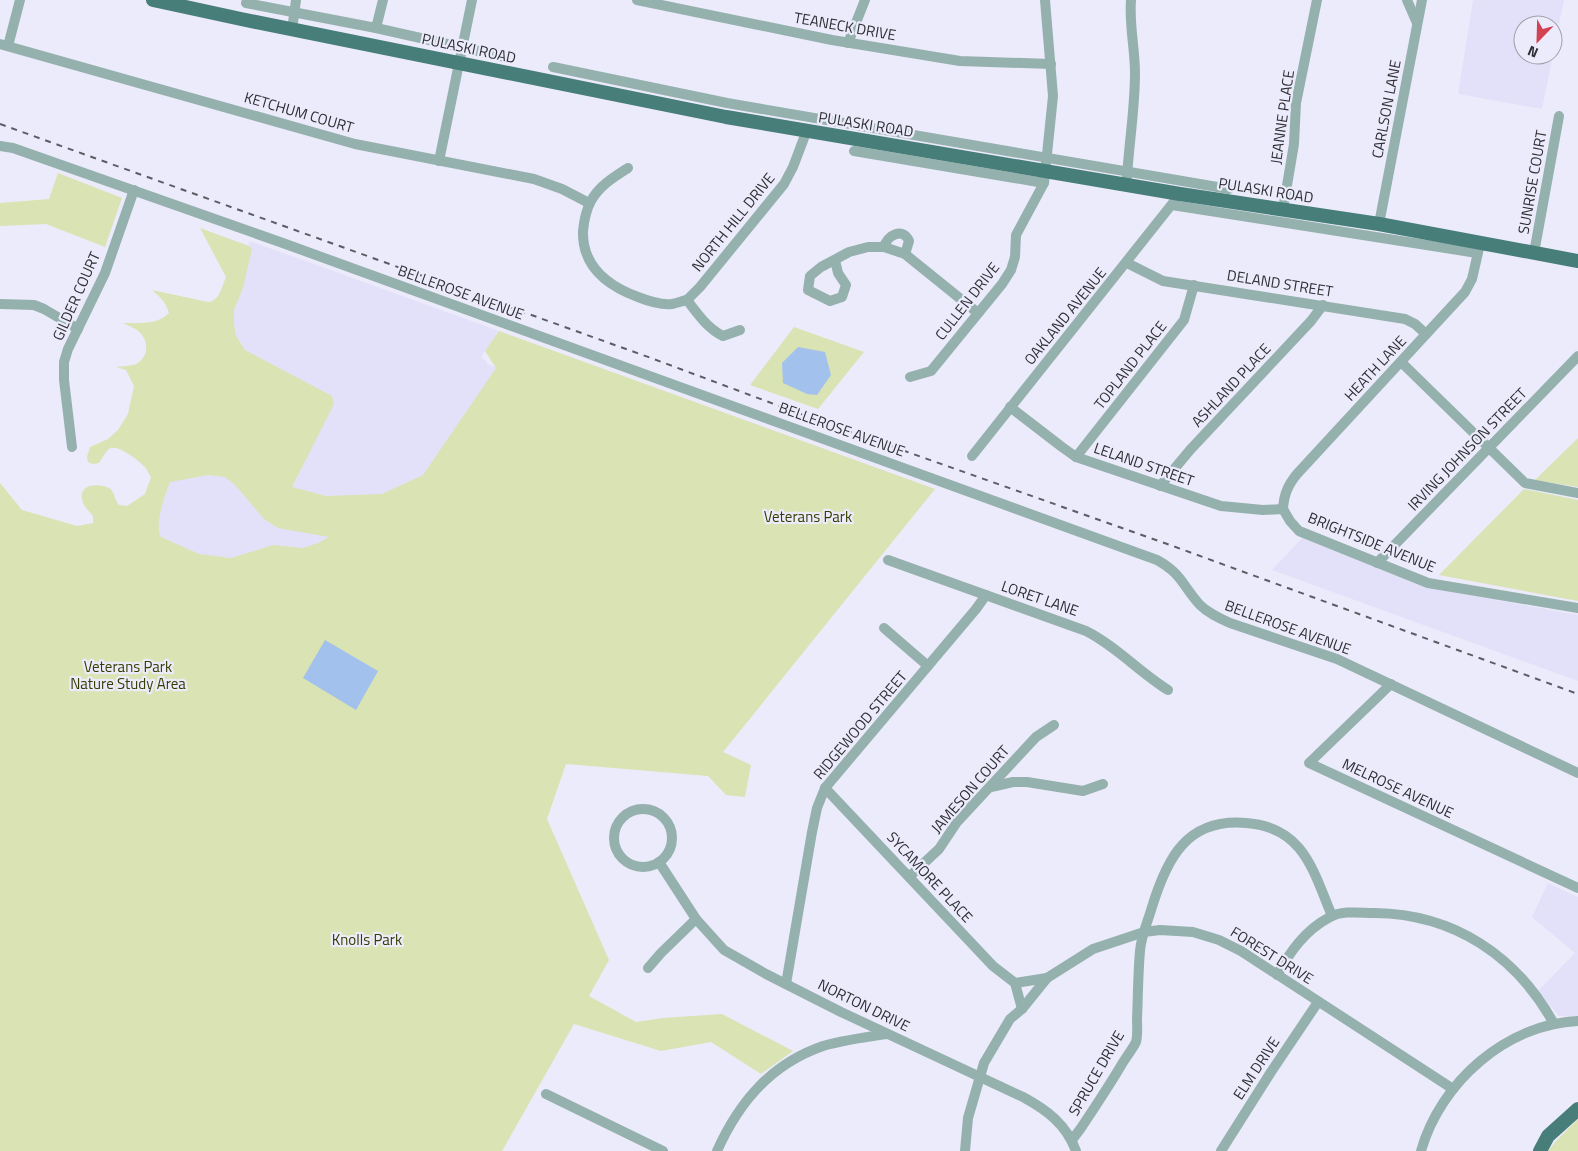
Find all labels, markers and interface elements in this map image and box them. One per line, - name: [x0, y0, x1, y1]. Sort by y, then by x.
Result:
- street label: TEANECK DRIVE: [792, 6, 898, 46]
- north arrow: [1513, 15, 1563, 65]
- street label: PULASKI ROAD: [420, 27, 518, 69]
- text: N: [1524, 41, 1541, 64]
- street label: CARLSON LANE: [1365, 58, 1407, 160]
- street label: JEANNE PLACE: [1264, 68, 1300, 166]
- street label: KETCHUM COURT: [242, 85, 357, 139]
- street label: PULASKI ROAD: [817, 105, 915, 143]
- street label: SUNRISE COURT: [1512, 128, 1552, 236]
- street label: NORTH HILL DRIVE: [686, 168, 780, 276]
- street label: PULASKI ROAD: [1217, 171, 1315, 209]
- street label: GILDER COURT: [46, 248, 106, 344]
- street label: CULLEN DRIVE: [929, 257, 1005, 345]
- street label: BELLEROSE AVENUE: [395, 258, 527, 326]
- street label: OAKLAND AVENUE: [1018, 262, 1112, 370]
- street label: DELAND STREET: [1225, 263, 1335, 303]
- street label: TOPLAND PLACE: [1088, 316, 1172, 414]
- street label: HEATH LANE: [1338, 330, 1412, 406]
- street label: ASHLAND PLACE: [1186, 338, 1276, 432]
- street label: IRVING JOHNSON STREET: [1402, 382, 1532, 516]
- street label: BELLEROSE AVENUE: [776, 395, 908, 463]
- street label: LELAND STREET: [1091, 436, 1197, 492]
- park label: Veterans Park: [764, 505, 852, 528]
- street label: BRIGHTSIDE AVENUE: [1305, 506, 1439, 578]
- street label: LORET LANE: [998, 574, 1082, 622]
- street label: BELLEROSE AVENUE: [1222, 593, 1354, 661]
- park label: Veterans Park Nature Study Area: [70, 655, 186, 695]
- street label: RIDGEWOOD STREET: [807, 665, 913, 784]
- street label: JAMESON COURT: [925, 740, 1015, 838]
- street label: MELROSE AVENUE: [1338, 752, 1458, 824]
- street label: SYCAMORE PLACE: [882, 826, 978, 928]
- street label: FOREST DRIVE: [1226, 920, 1318, 990]
- park label: Knolls Park: [332, 928, 402, 951]
- street label: NORTON DRIVE: [814, 973, 914, 1037]
- street label: SPRUCE DRIVE: [1062, 1026, 1130, 1120]
- street label: ELM DRIVE: [1227, 1032, 1285, 1104]

